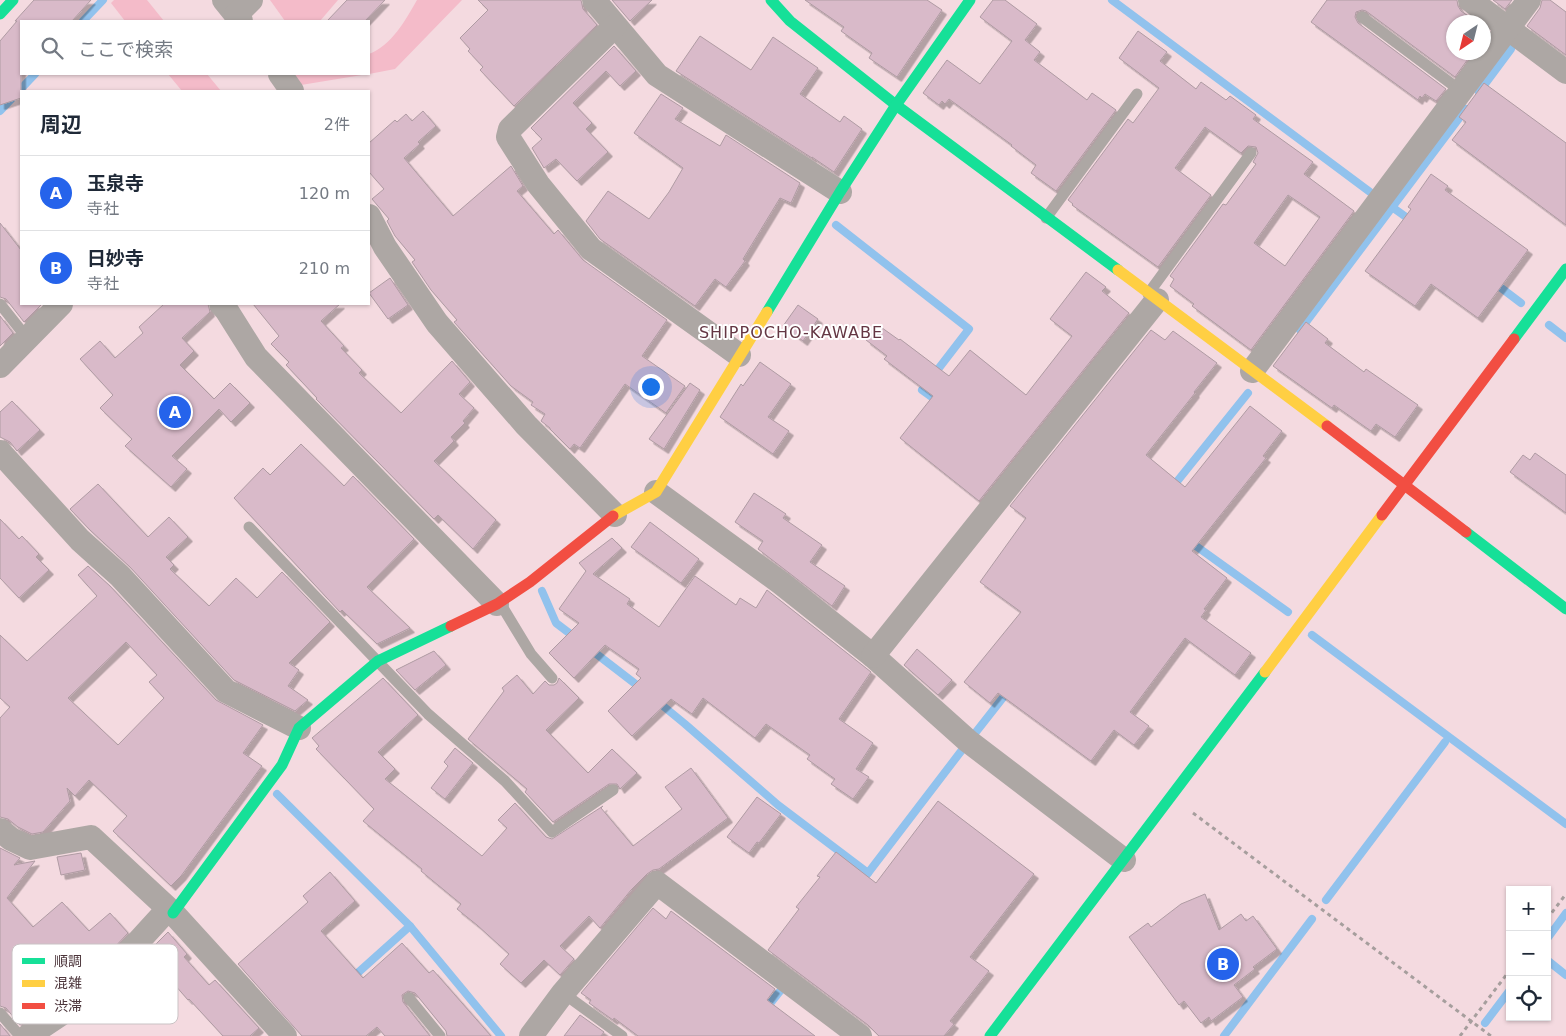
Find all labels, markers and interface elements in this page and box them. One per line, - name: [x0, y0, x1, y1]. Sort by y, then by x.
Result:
- north arrow: [1446, 15, 1491, 60]
- search box: [20, 20, 370, 75]
- icon: search: [38, 34, 66, 62]
- text: ここで検索: [78, 38, 173, 60]
- text: 周辺: [40, 113, 82, 137]
- text: 2件: [324, 115, 350, 134]
- text: 玉泉寺: [87, 172, 144, 194]
- text: A: [50, 184, 62, 203]
- text: 120 m: [299, 184, 350, 203]
- text: 寺社: [87, 199, 119, 218]
- text: 日妙寺: [87, 247, 144, 269]
- text: B: [50, 259, 62, 278]
- text: 210 m: [299, 259, 350, 278]
- text: 寺社: [87, 274, 119, 293]
- district label: SHIPPOCHO-KAWABE: [699, 323, 883, 342]
- your location: [638, 374, 664, 400]
- pin: A: [159, 393, 191, 431]
- map controls: [1506, 886, 1551, 1021]
- button: +: [1506, 886, 1551, 931]
- button: −: [1506, 931, 1551, 976]
- legend: [12, 944, 178, 1024]
- pin: B: [1207, 945, 1239, 983]
- text: 順調: [54, 953, 82, 969]
- text: 混雑: [54, 975, 82, 991]
- button: locate: [1506, 976, 1551, 1021]
- text: 渋滞: [54, 998, 82, 1014]

